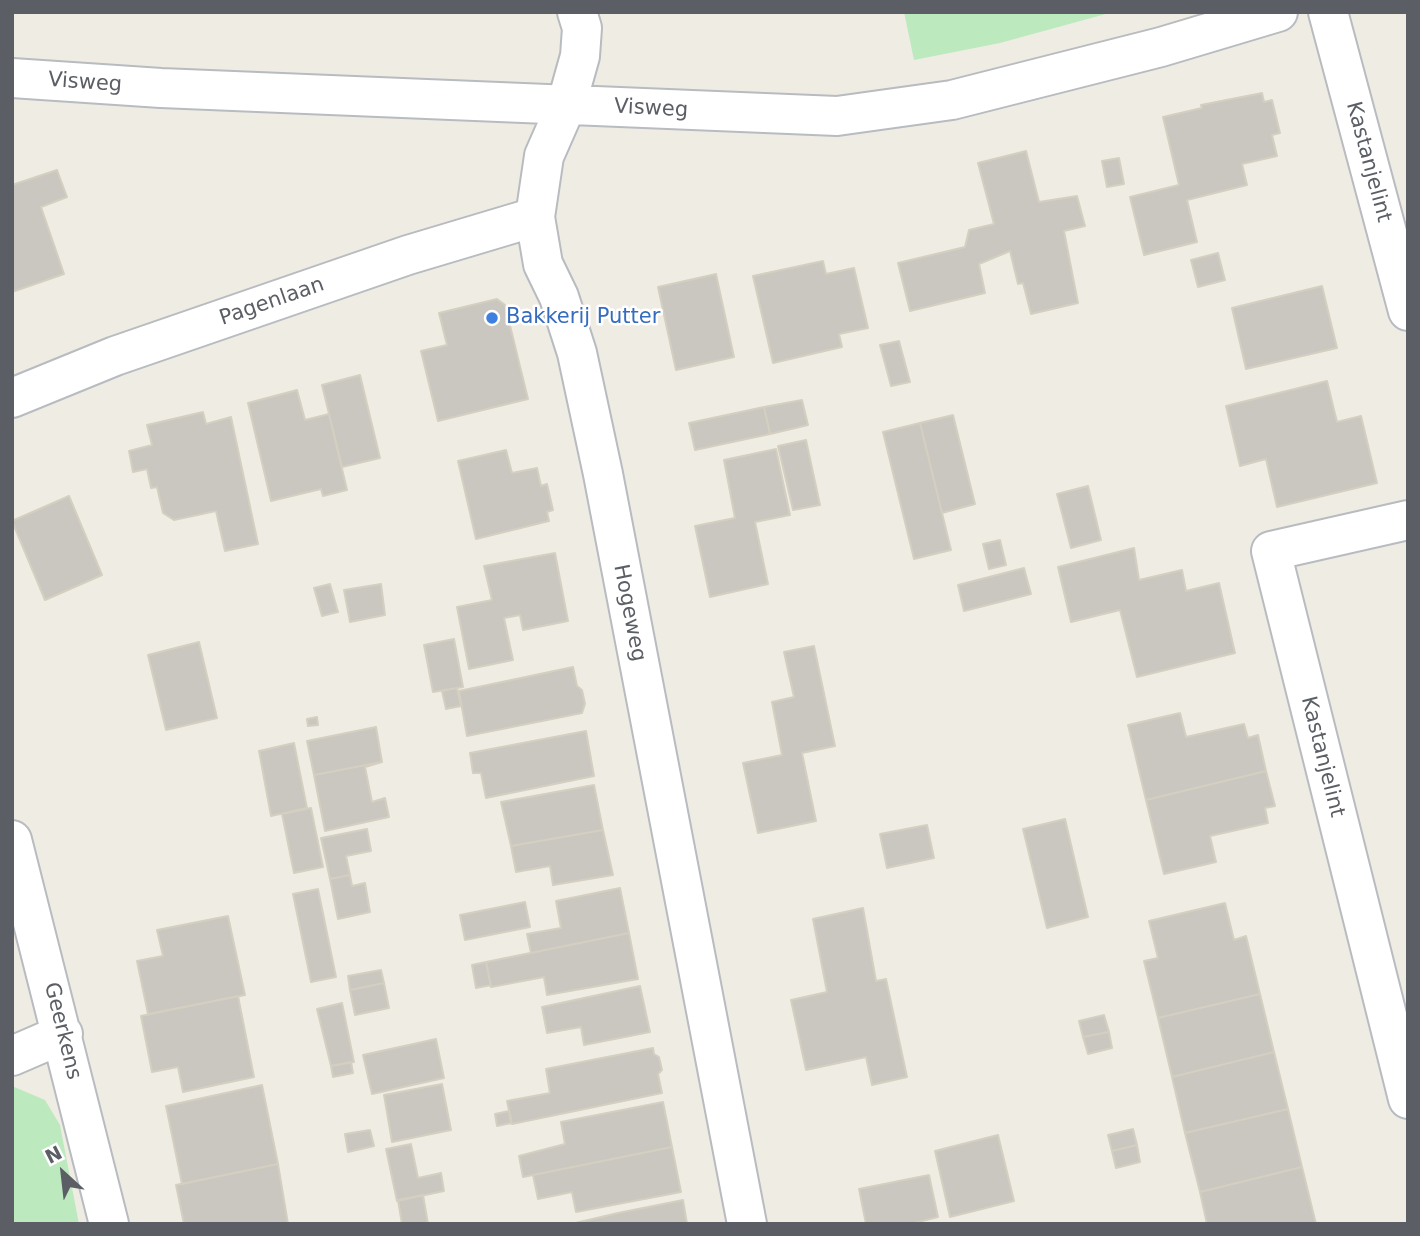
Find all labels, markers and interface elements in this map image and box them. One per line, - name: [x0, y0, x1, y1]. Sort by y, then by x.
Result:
- street label: Visweg: [47, 68, 123, 98]
- street label: Visweg: [613, 94, 689, 124]
- street label: Kastanjelint: [1340, 99, 1396, 225]
- street label: Pagenlaan: [216, 272, 328, 332]
- place label: Bakkerij Putter: [506, 305, 660, 331]
- marker: Bakkerij Putter: [484, 310, 500, 326]
- street label: Hogeweg: [607, 562, 651, 664]
- street label: Kastanjelint: [1295, 694, 1349, 820]
- street label: Geerkens: [38, 980, 86, 1082]
- north arrow: [28, 1138, 98, 1208]
- text: N: [41, 1141, 66, 1168]

